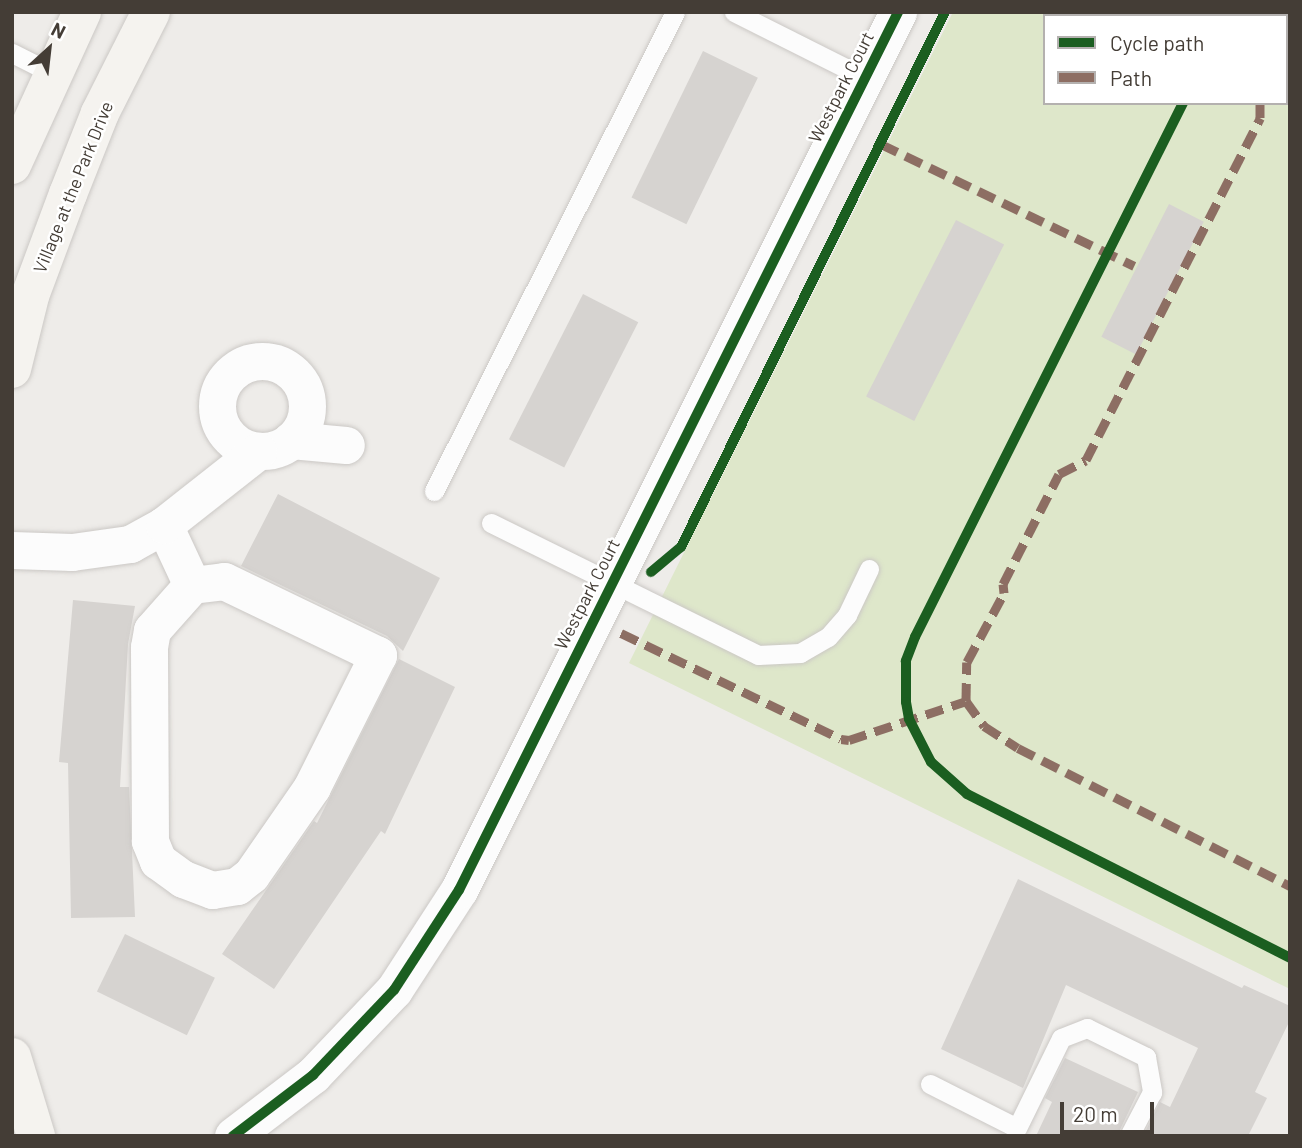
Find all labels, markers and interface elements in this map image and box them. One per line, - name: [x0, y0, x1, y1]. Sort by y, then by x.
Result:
- north arrow: [14, 14, 84, 84]
- legend: [1043, 14, 1288, 105]
- text: N: [48, 17, 70, 43]
- street label: Westpark Court: [804, 28, 878, 146]
- text: Cycle path: [1110, 30, 1204, 55]
- text: Path: [1110, 65, 1152, 90]
- street label: Village at the Park Drive: [29, 98, 117, 276]
- street label: Westpark Court: [550, 535, 624, 653]
- scale bar: [1064, 1088, 1158, 1132]
- text: 20 m: [1073, 1101, 1118, 1126]

